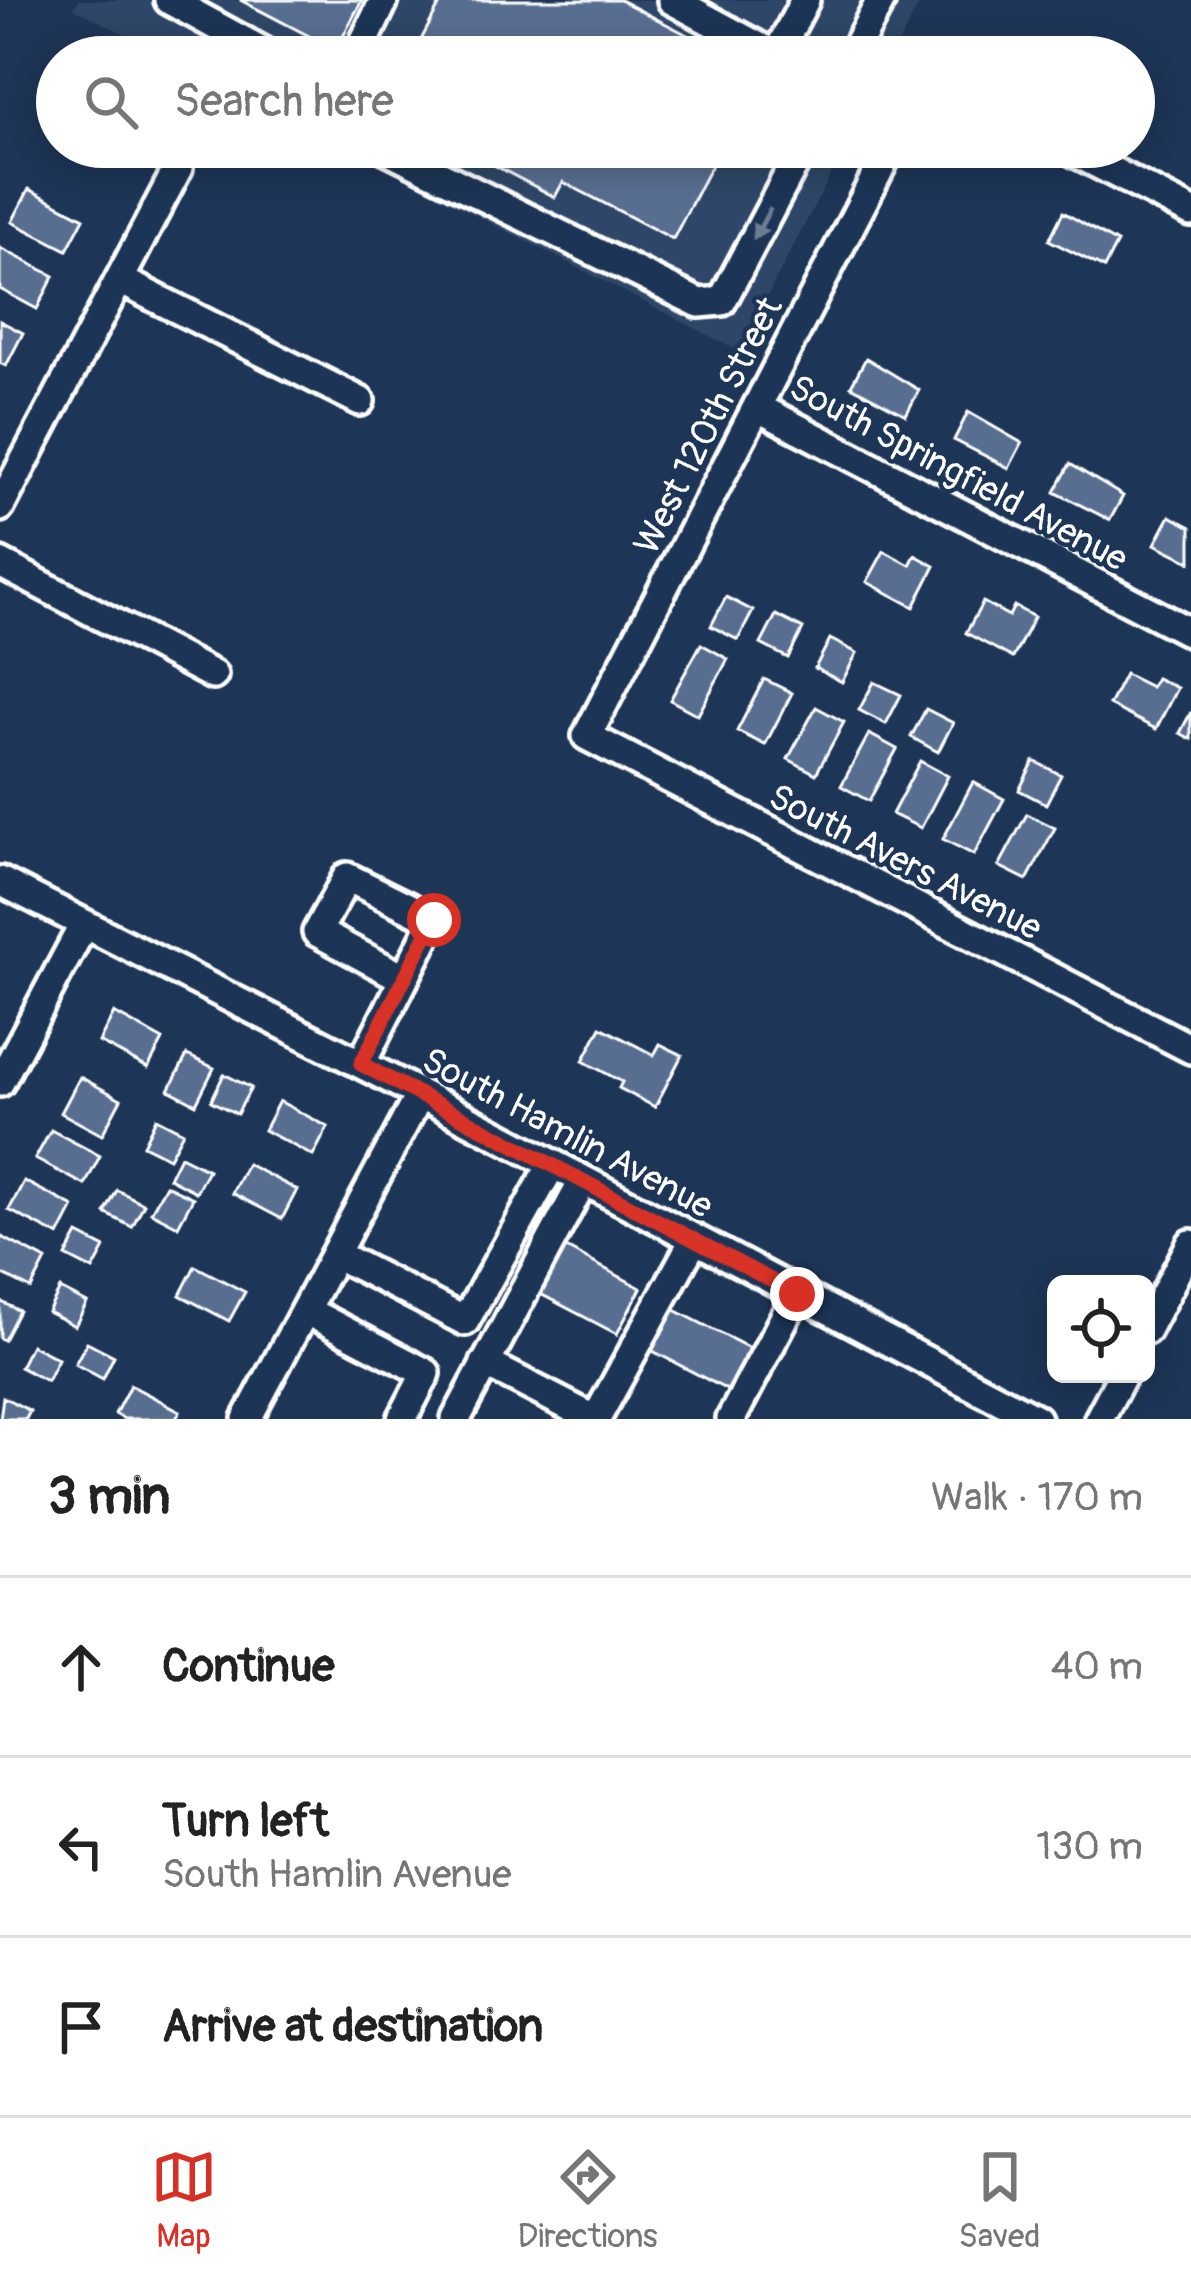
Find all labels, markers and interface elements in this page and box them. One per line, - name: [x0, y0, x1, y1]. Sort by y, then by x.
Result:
- search box: [36, 36, 1155, 168]
- icon: search: [78, 69, 144, 135]
- text: Search here: [174, 74, 394, 130]
- one-way arrow: [753, 207, 773, 242]
- street label: West 120th Street: [624, 289, 793, 562]
- street label: South Springfield Avenue: [782, 365, 1135, 582]
- street label: South Avers Avenue: [761, 774, 1049, 951]
- route start: [407, 893, 461, 947]
- street label: South Hamlin Avenue: [414, 1038, 720, 1229]
- route end: [770, 1267, 824, 1321]
- map controls: [1047, 1275, 1155, 1383]
- button: locate: [1047, 1275, 1155, 1383]
- text: 3 min: [48, 1465, 170, 1529]
- text: Walk · 170 m: [931, 1473, 1143, 1522]
- icon: ahead: [48, 1634, 114, 1700]
- text: Continue: [162, 1639, 335, 1695]
- text: 40 m: [1051, 1642, 1143, 1691]
- text: Turn left: [162, 1794, 329, 1850]
- icon: left: [48, 1814, 114, 1880]
- text: 130 m: [1036, 1822, 1143, 1871]
- text: South Hamlin Avenue: [162, 1850, 511, 1899]
- icon: arrive: [48, 1994, 114, 2060]
- text: Arrive at destination: [162, 1999, 543, 2055]
- tab: Map: [151, 2144, 217, 2257]
- tab: Directions: [518, 2144, 658, 2257]
- tab: Saved: [959, 2144, 1040, 2257]

